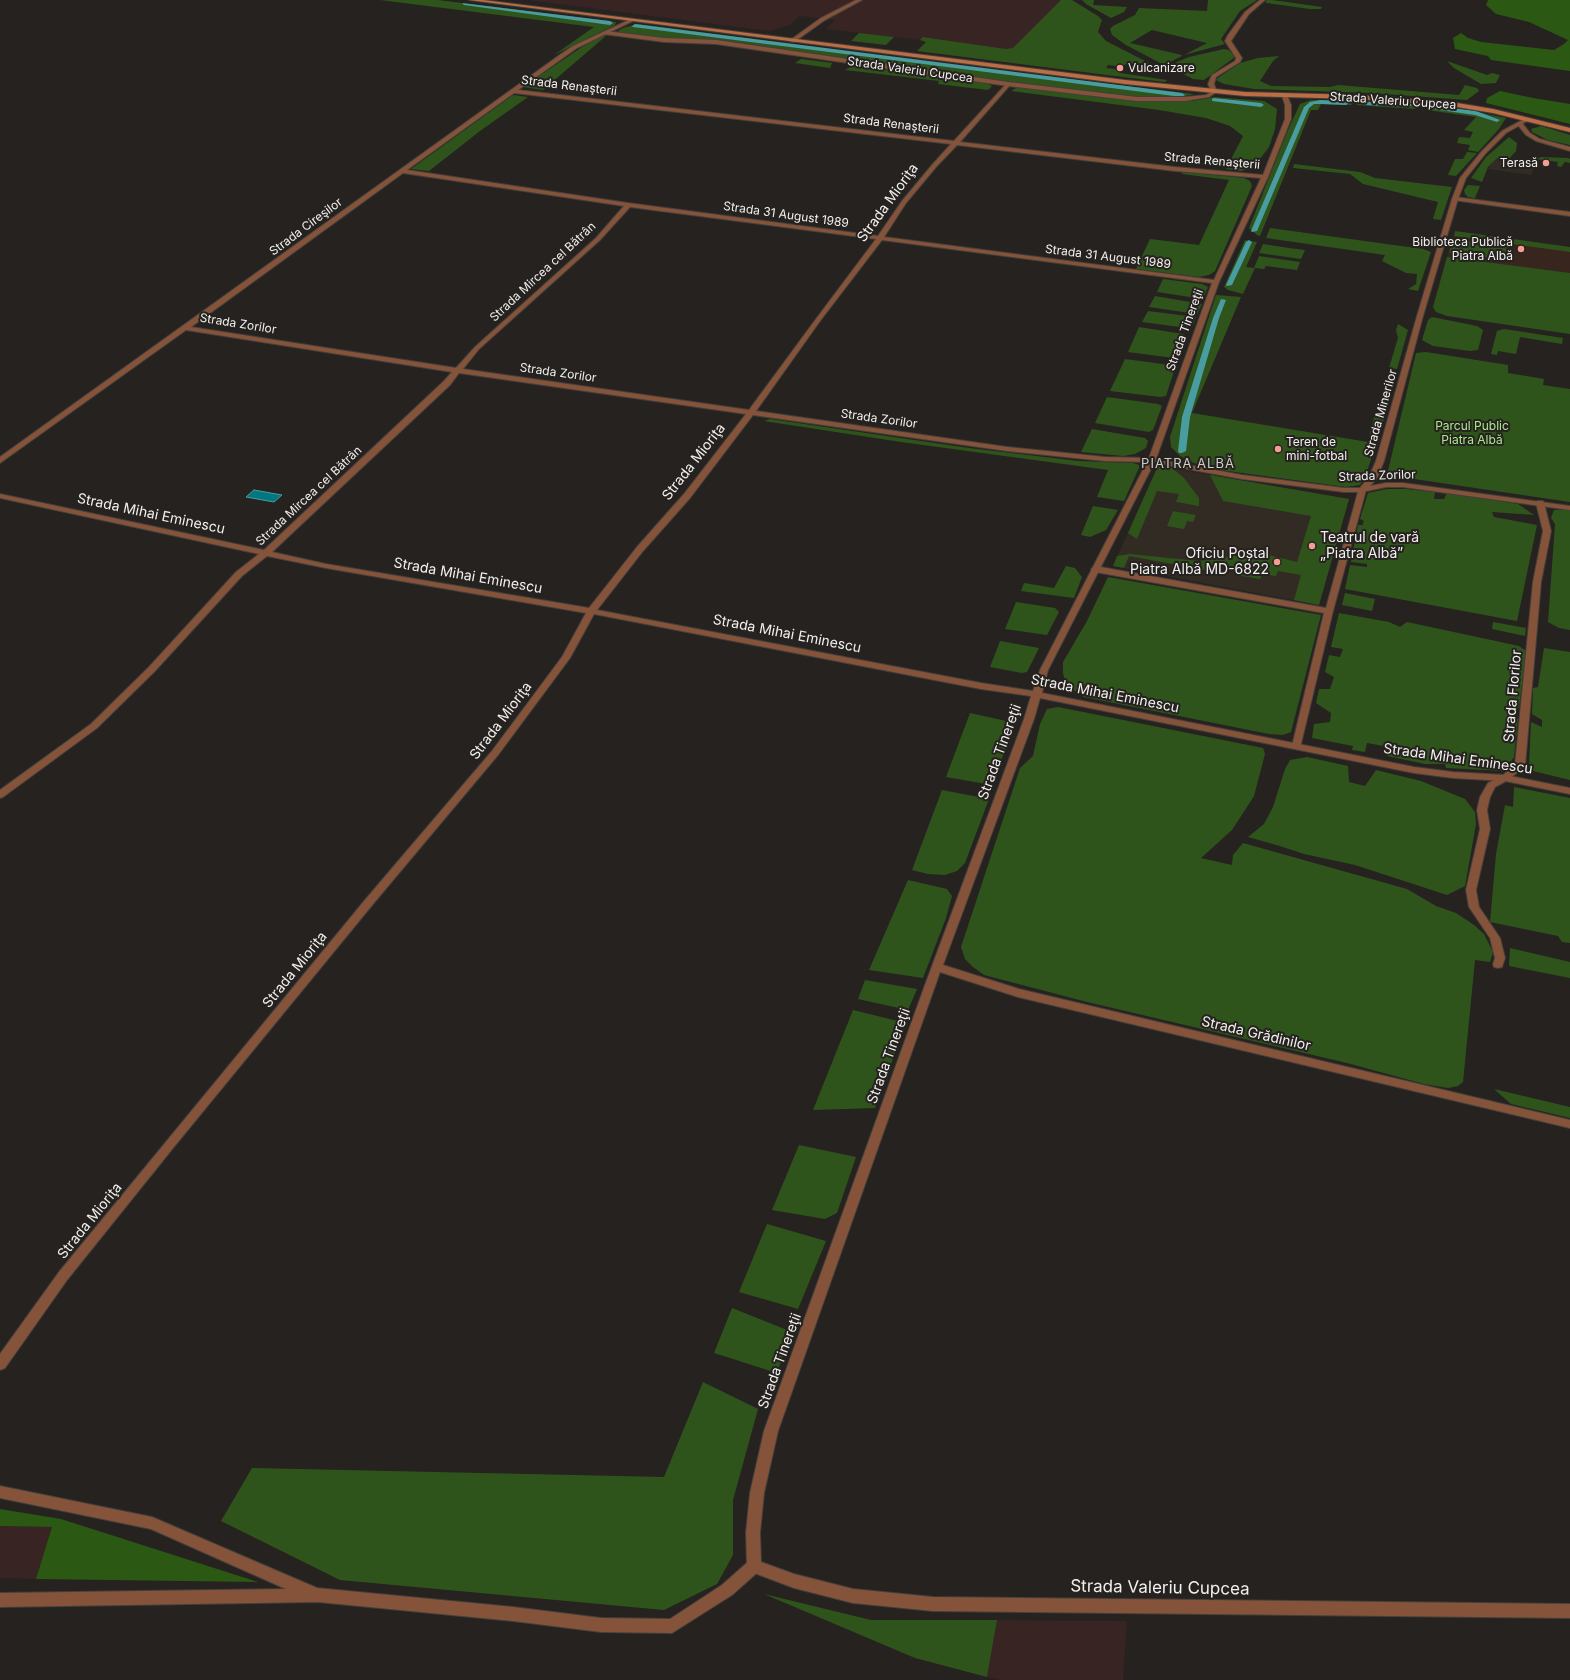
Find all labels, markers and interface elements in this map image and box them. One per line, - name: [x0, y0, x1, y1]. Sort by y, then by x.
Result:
- street label: Strada Valeriu Cupcea: [846, 54, 974, 86]
- place label: Vulcanizare: [1128, 61, 1195, 75]
- marker: Vulcanizare: [1115, 63, 1125, 73]
- street label: Strada Renaşterii: [520, 73, 618, 99]
- street label: Strada Valeriu Cupcea: [1329, 89, 1457, 113]
- street label: Strada Renaşterii: [842, 111, 940, 137]
- street label: Strada Renaşterii: [1163, 150, 1261, 172]
- place label: Terasă: [1500, 156, 1538, 170]
- marker: Terasă: [1541, 158, 1551, 168]
- street label: Strada Mioriţa: [854, 160, 922, 246]
- street label: Strada Cireşilor: [267, 195, 345, 259]
- street label: Strada 31 August 1989: [722, 199, 850, 231]
- street label: Strada Mircea cel Bătrân: [487, 219, 599, 325]
- place label: Biblioteca Publică Piatra Albă: [1412, 235, 1513, 263]
- street label: Strada 31 August 1989: [1044, 242, 1172, 272]
- marker: Biblioteca Publică Piatra Albă: [1516, 244, 1526, 254]
- street label: Strada Tinereţii: [1164, 287, 1206, 373]
- street label: Strada Zorilor: [199, 311, 277, 337]
- street label: Strada Zorilor: [519, 360, 597, 386]
- street label: Strada Minerilor: [1362, 368, 1400, 458]
- street label: Strada Zorilor: [840, 406, 918, 432]
- park label: Parcul Public Piatra Albă: [1435, 419, 1509, 447]
- street label: Strada Mioriţa: [659, 420, 729, 504]
- place label: Teren de mini-fotbal: [1286, 435, 1347, 463]
- street label: Strada Mircea cel Bătrân: [253, 443, 365, 549]
- marker: Teren de mini-fotbal: [1273, 444, 1283, 454]
- district label: PIATRA ALBĂ: [1141, 456, 1235, 472]
- street label: Strada Zorilor: [1338, 467, 1416, 485]
- street label: Strada Mihai Eminescu: [76, 490, 226, 538]
- place label: Teatrul de vară „Piatra Albă”: [1320, 530, 1419, 562]
- marker: Teatrul de vară „Piatra Albă”: [1307, 541, 1317, 551]
- place label: Oficiu Poștal Piatra Albă MD-6822: [1130, 546, 1269, 578]
- street label: Strada Mihai Eminescu: [392, 555, 544, 597]
- marker: Oficiu Poștal Piatra Albă MD-6822: [1272, 557, 1282, 567]
- street label: Strada Mihai Eminescu: [711, 611, 863, 657]
- street label: Strada Florilor: [1501, 649, 1525, 743]
- street label: Strada Mihai Eminescu: [1029, 671, 1181, 717]
- street label: Strada Mioriţa: [466, 679, 536, 763]
- street label: Strada Tinereţii: [975, 702, 1025, 802]
- street label: Strada Mihai Eminescu: [1382, 740, 1534, 778]
- street label: Strada Mioriţa: [259, 929, 331, 1011]
- street label: Strada Tinereţii: [864, 1006, 914, 1106]
- street label: Strada Grădinilor: [1200, 1013, 1312, 1055]
- street label: Strada Mioriţa: [54, 1180, 126, 1262]
- street label: Strada Tinereţii: [755, 1311, 805, 1411]
- street label: Strada Valeriu Cupcea: [1070, 1576, 1250, 1600]

